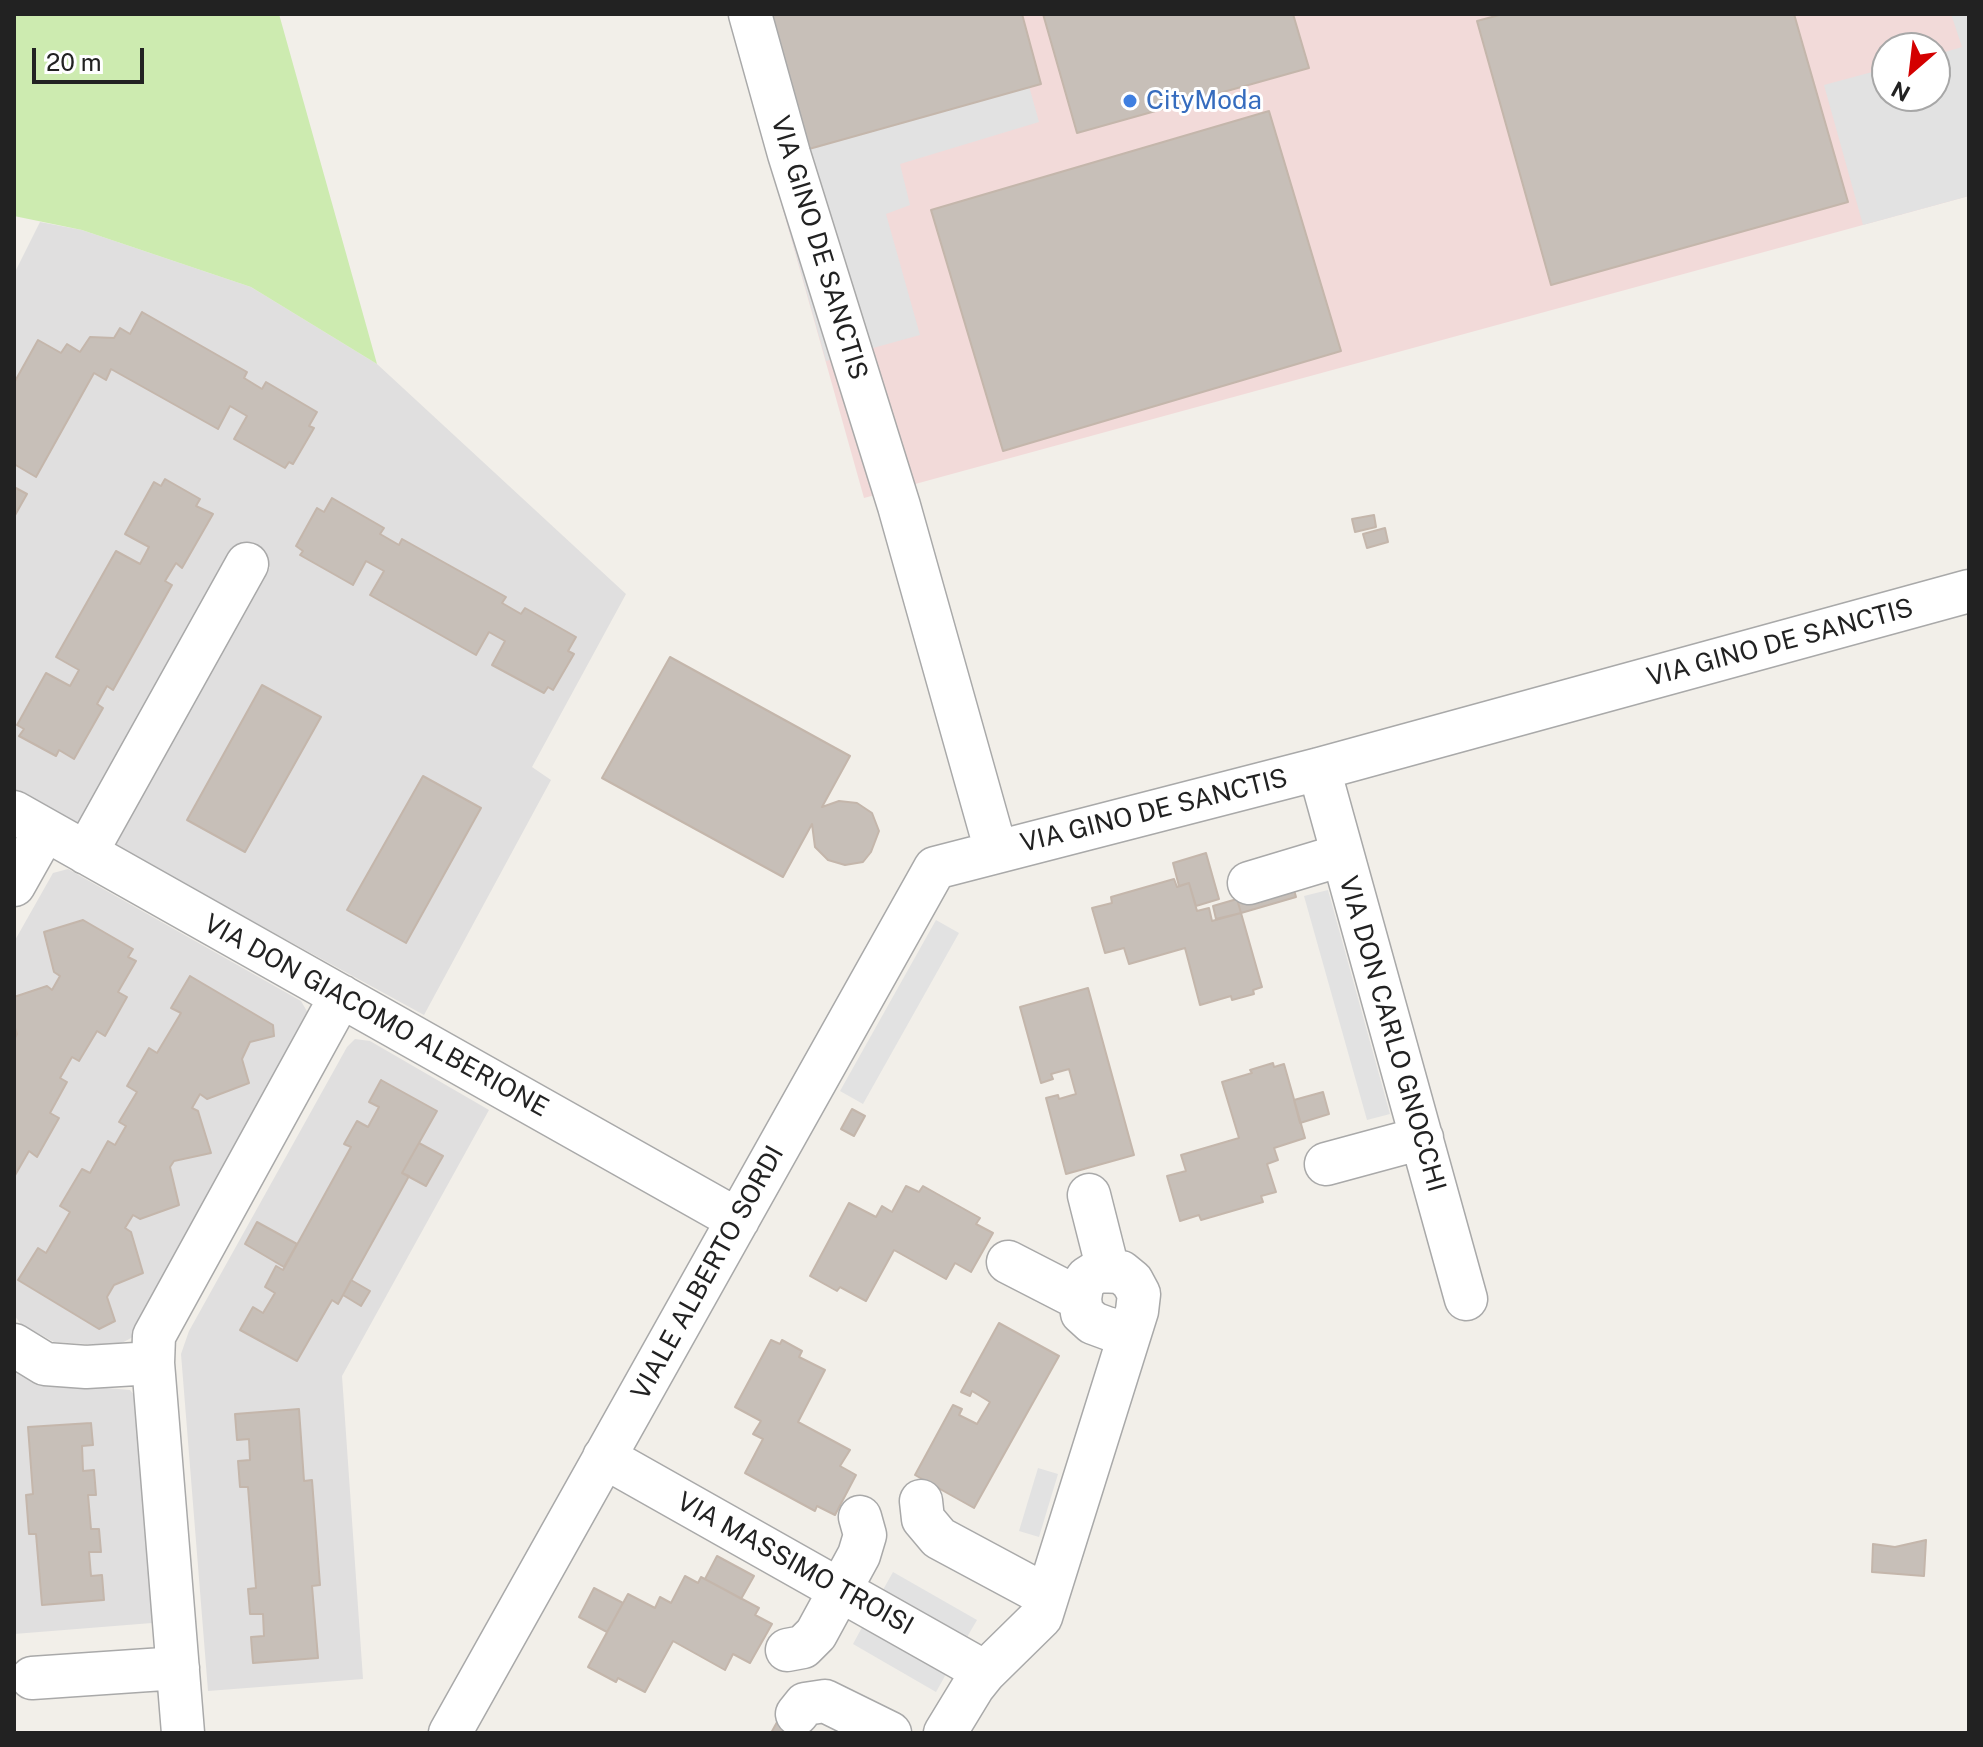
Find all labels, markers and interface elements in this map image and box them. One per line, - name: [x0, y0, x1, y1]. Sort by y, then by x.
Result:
- scale bar: [36, 32, 148, 82]
- north arrow: [1871, 32, 1951, 112]
- text: 20 m: [46, 48, 102, 76]
- text: N: [1887, 76, 1914, 107]
- place label: CityModa: [1146, 85, 1262, 117]
- marker: CityModa: [1121, 92, 1139, 110]
- street label: VIA GINO DE SANCTIS: [764, 112, 874, 384]
- street label: VIA GINO DE SANCTIS: [1644, 592, 1916, 694]
- street label: VIA GINO DE SANCTIS: [1017, 763, 1291, 859]
- street label: VIA DON CARLO GNOCCHI: [1332, 873, 1452, 1195]
- street label: VIA DON GIACOMO ALBERIONE: [198, 908, 554, 1124]
- street label: VIALE ALBERTO SORDI: [625, 1141, 791, 1405]
- street label: VIA MASSIMO TROISI: [671, 1486, 919, 1642]

